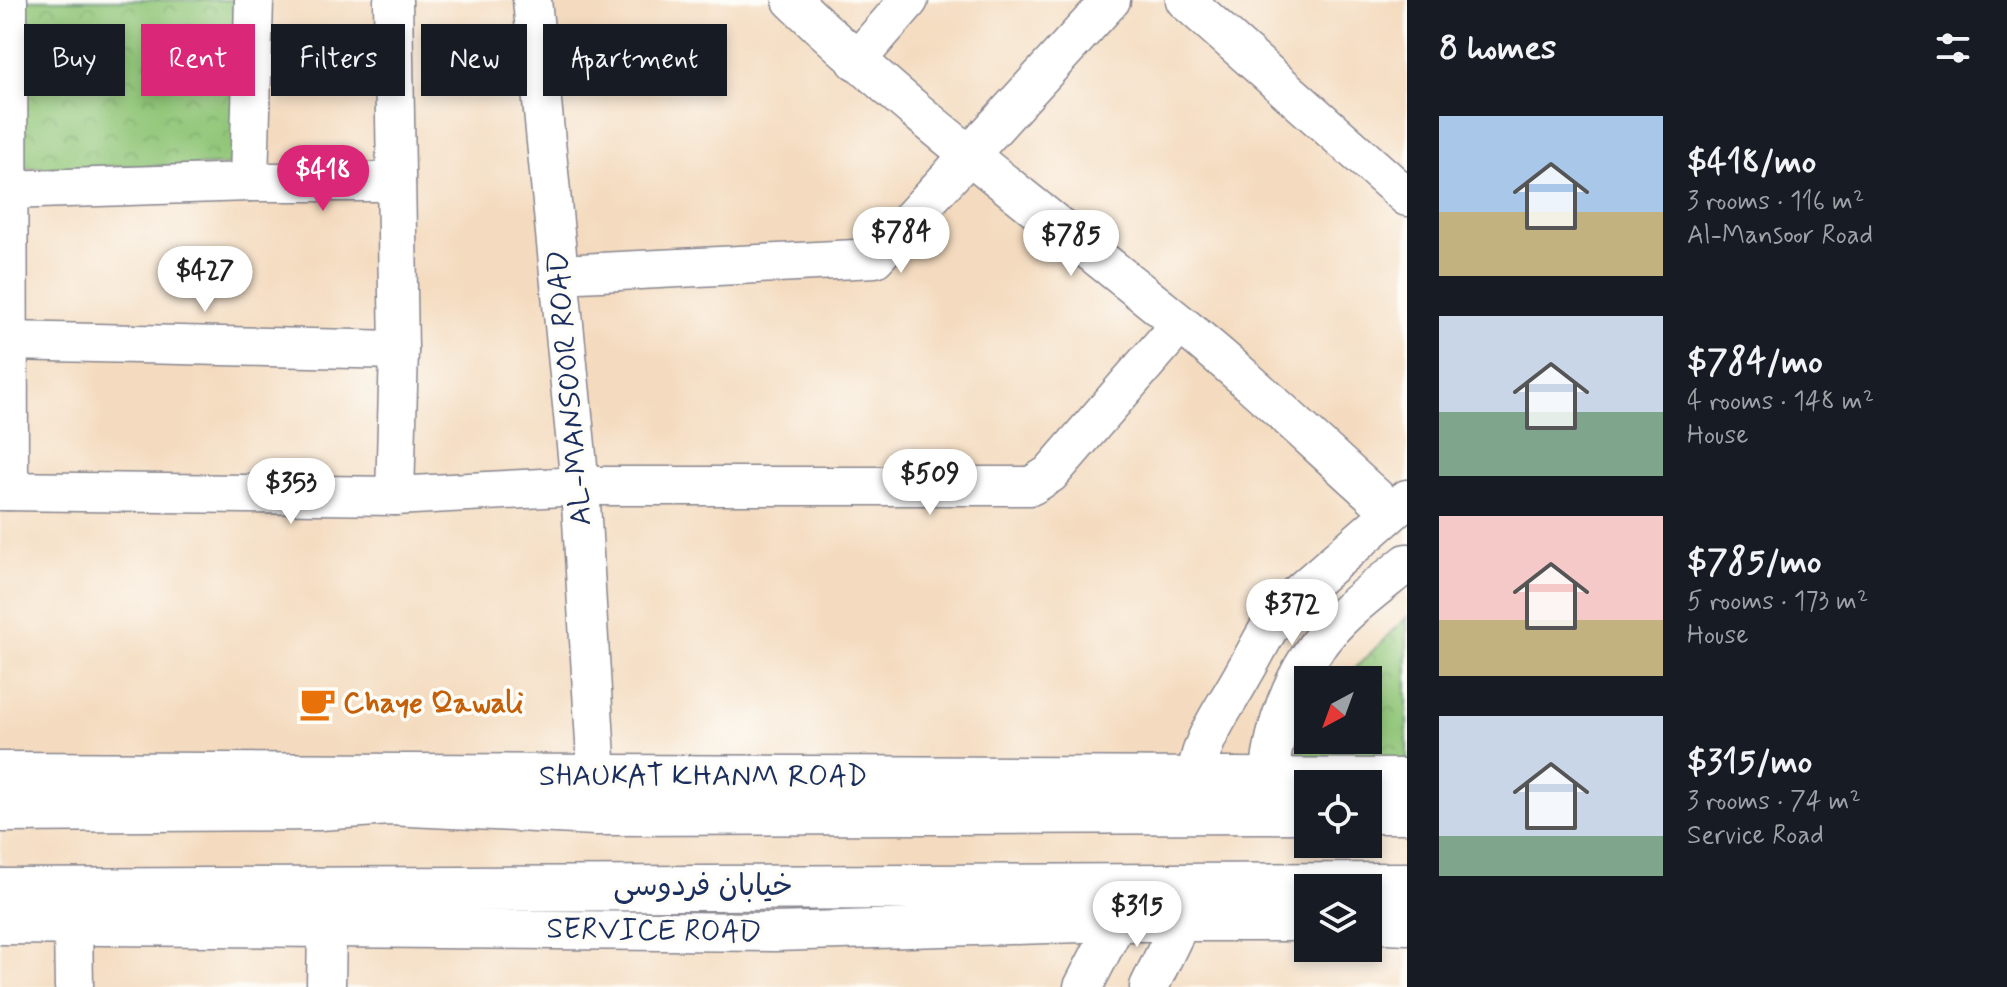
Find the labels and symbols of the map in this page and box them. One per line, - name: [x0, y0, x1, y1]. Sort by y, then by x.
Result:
- pin: $418: [276, 145, 370, 213]
- pin: $784: [854, 207, 948, 275]
- pin: $785: [1024, 210, 1118, 278]
- pin: $427: [158, 246, 252, 314]
- street label: AL-MANSOOR ROAD: [539, 249, 601, 527]
- pin: $509: [883, 449, 977, 517]
- pin: $353: [244, 458, 338, 526]
- pin: $372: [1245, 579, 1339, 647]
- north arrow: [1294, 666, 1382, 754]
- cafe icon: Chaye Qawali: [298, 684, 336, 722]
- place label: Chaye Qawali: [343, 684, 524, 723]
- street label: SHAUKAT KHANM ROAD: [539, 757, 867, 796]
- street label: خیابان فردوسی: [613, 867, 793, 906]
- pin: $315: [1090, 881, 1184, 949]
- street label: SERVICE ROAD: [546, 910, 762, 952]

